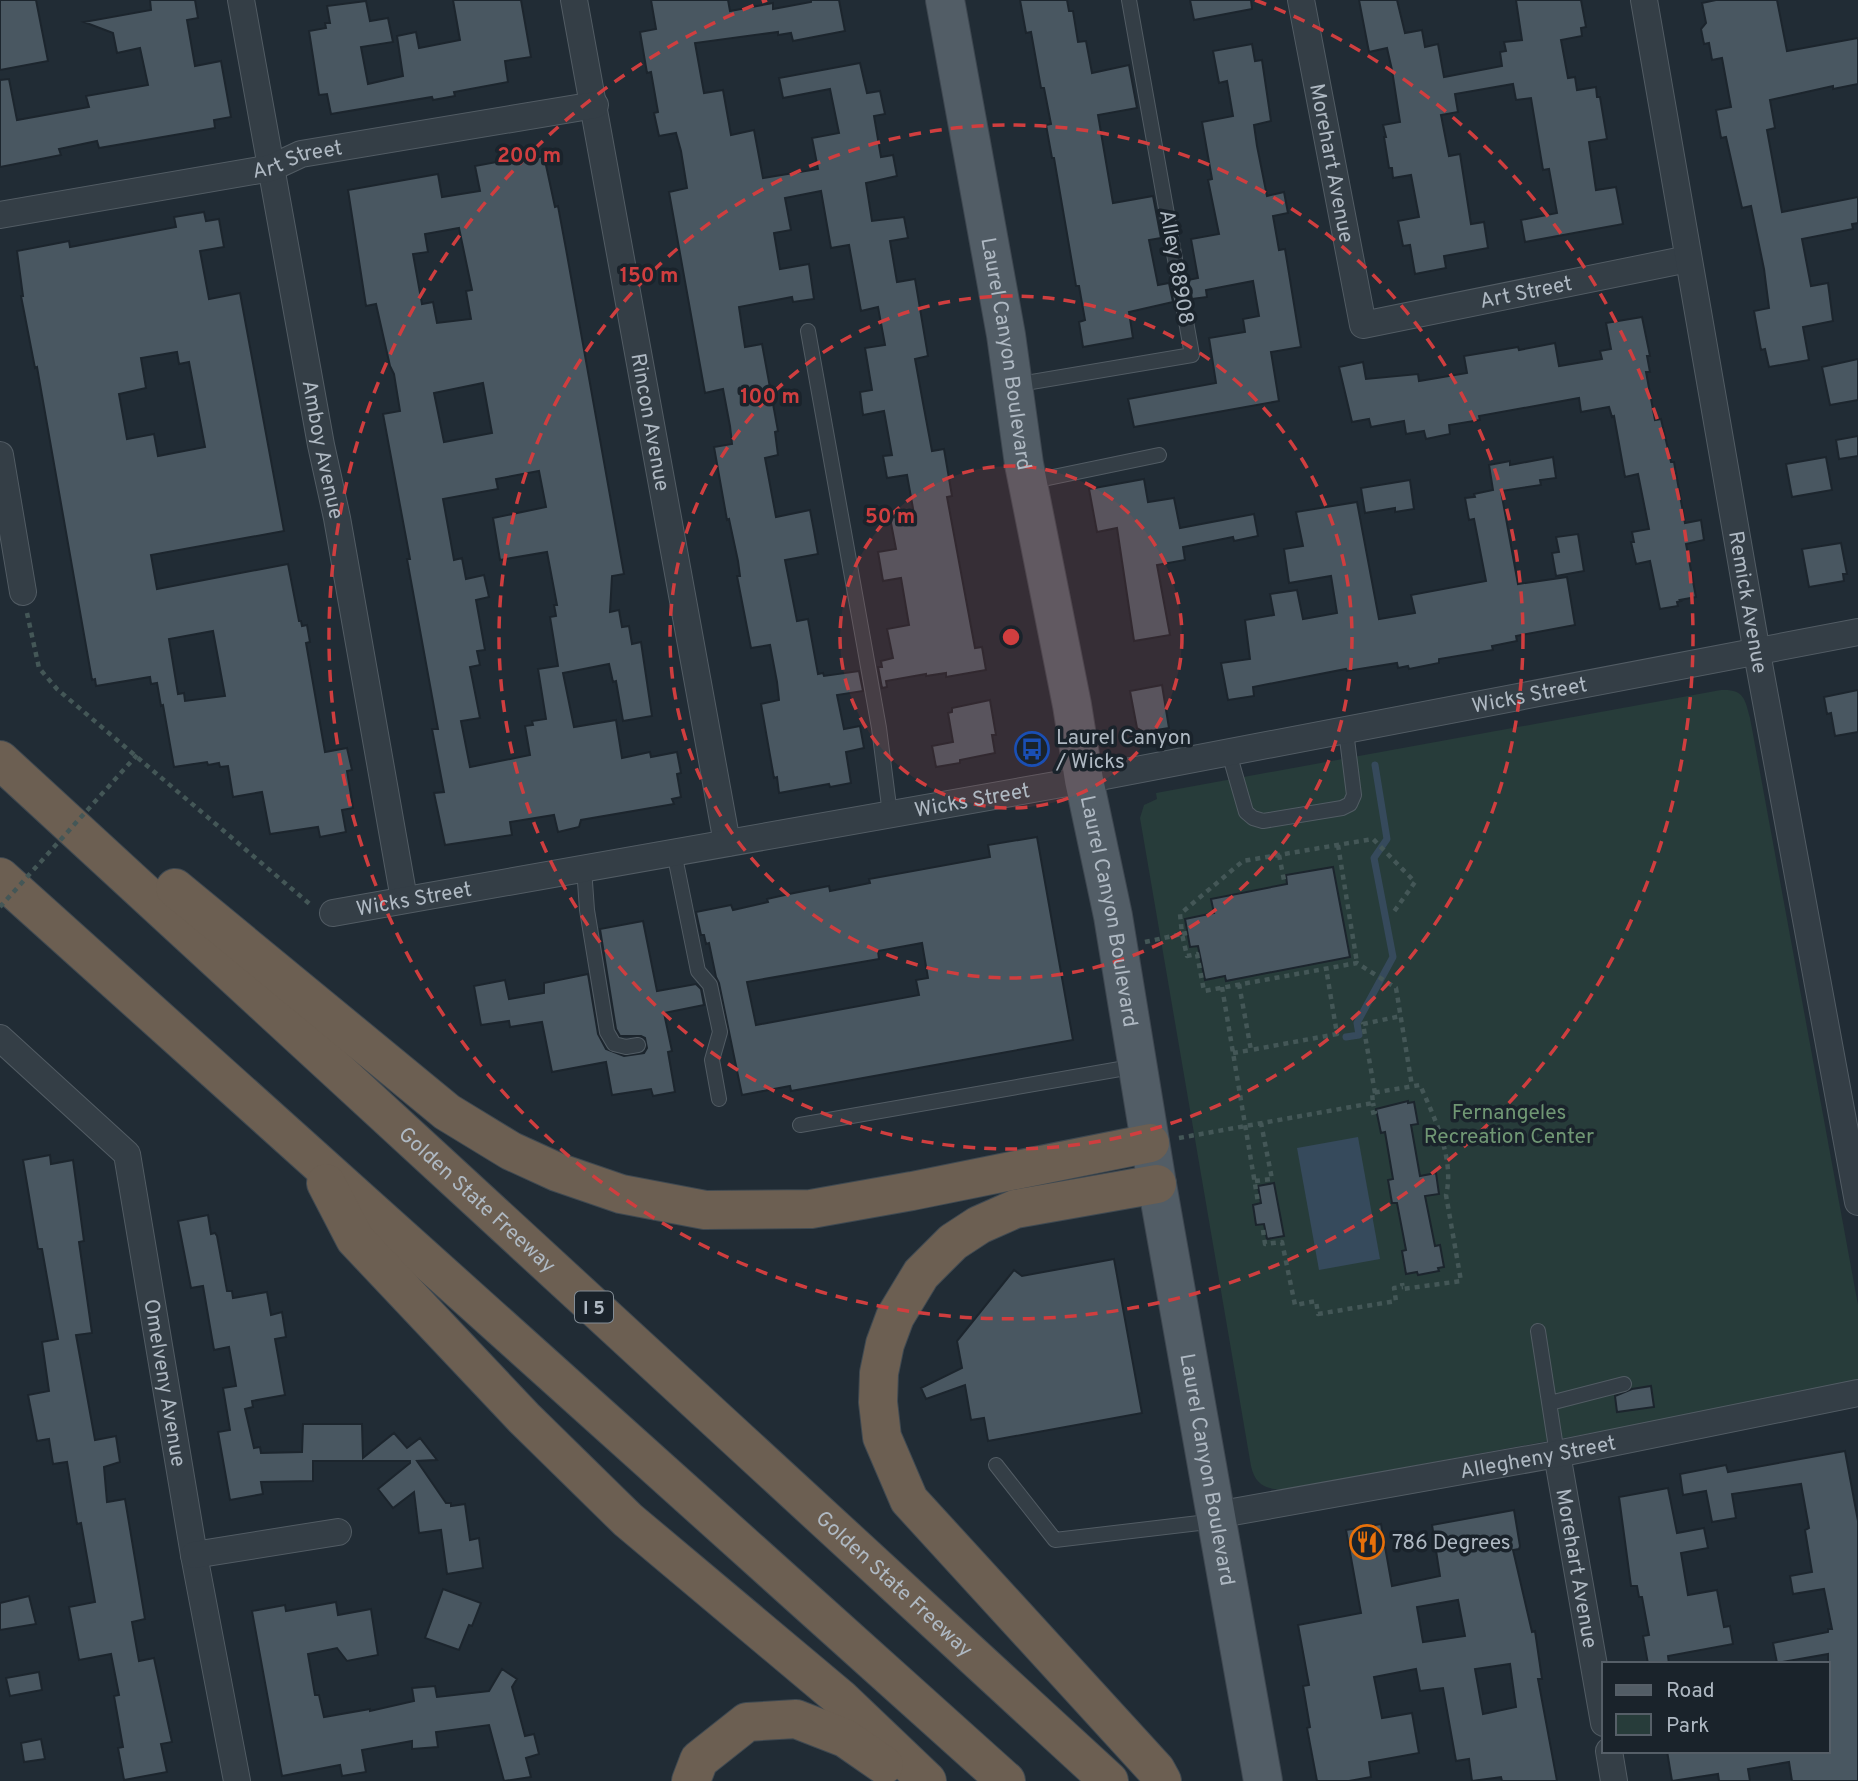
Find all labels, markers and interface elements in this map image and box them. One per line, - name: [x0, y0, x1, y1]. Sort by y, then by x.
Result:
- street label: Morehart Avenue: [1302, 81, 1359, 245]
- street label: Art Street: [250, 135, 345, 186]
- text: 200 m: [497, 143, 561, 170]
- street label: Alley 88908: [1152, 208, 1199, 327]
- street label: Laurel Canyon Boulevard: [973, 235, 1037, 473]
- text: 150 m: [620, 263, 678, 290]
- street label: Art Street: [1478, 271, 1575, 316]
- street label: Rincon Avenue: [623, 351, 675, 494]
- street label: Amboy Avenue: [295, 378, 349, 522]
- text: 100 m: [740, 384, 800, 411]
- text: 50 m: [865, 504, 915, 531]
- street label: Remick Avenue: [1721, 529, 1772, 676]
- centre of rings: [999, 625, 1023, 649]
- street label: Wicks Street: [1470, 672, 1589, 721]
- place label: Laurel Canyon / Wicks: [1055, 725, 1191, 776]
- bus stop icon: Laurel Canyon / Wicks: [1013, 730, 1051, 768]
- street label: Wicks Street: [912, 778, 1032, 825]
- street label: Laurel Canyon Boulevard: [1073, 793, 1143, 1029]
- street label: Wicks Street: [354, 877, 474, 924]
- park label: Fernangeles Recreation Center: [1424, 1100, 1594, 1151]
- street label: Golden State Freeway: [392, 1122, 561, 1280]
- road number: I 5: [575, 1292, 613, 1322]
- street label: Omelveny Avenue: [136, 1297, 191, 1469]
- street label: Laurel Canyon Boulevard: [1172, 1351, 1240, 1588]
- street label: Allegheny Street: [1458, 1430, 1618, 1486]
- street label: Morehart Avenue: [1548, 1487, 1603, 1650]
- street label: Golden State Freeway: [809, 1506, 978, 1664]
- restaurant icon: 786 Degrees: [1348, 1523, 1386, 1561]
- place label: 786 Degrees: [1392, 1530, 1511, 1557]
- legend: [1602, 1662, 1830, 1753]
- text: Road: [1666, 1678, 1715, 1705]
- text: Park: [1666, 1713, 1709, 1740]

